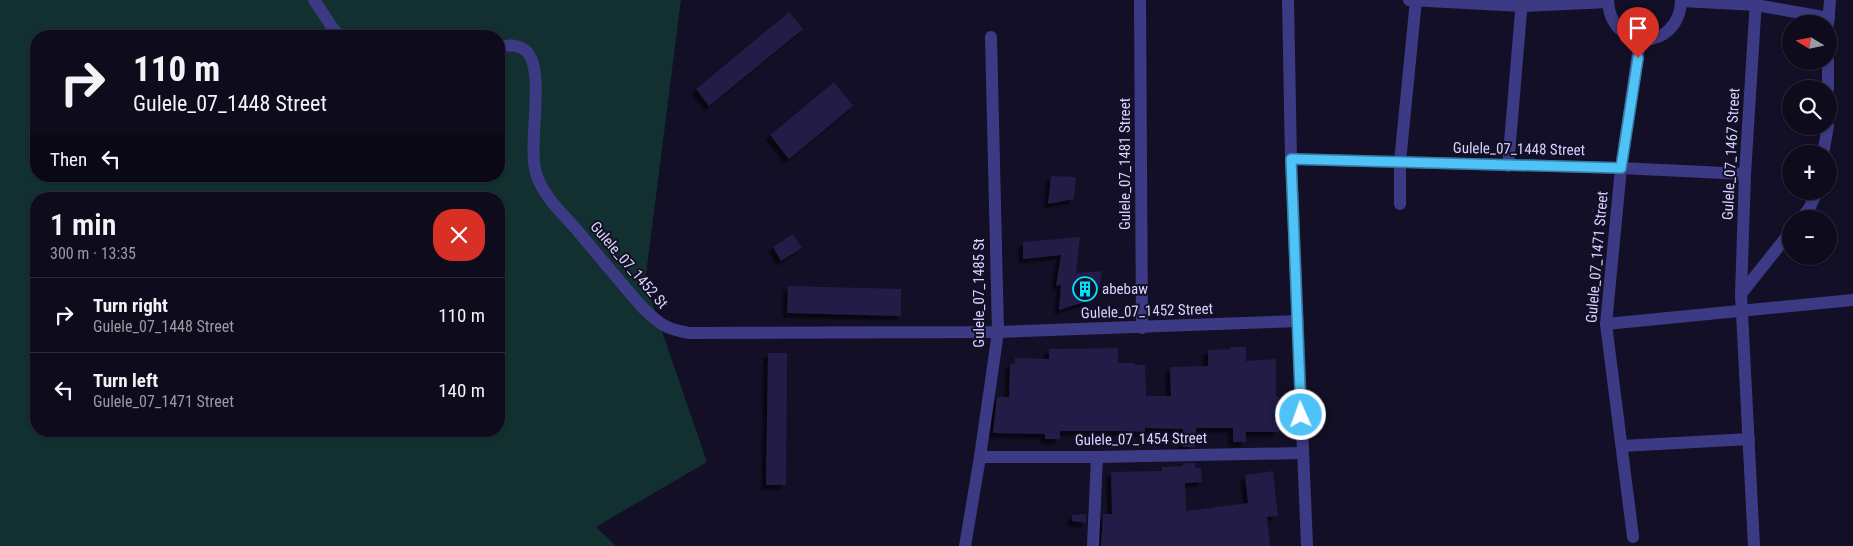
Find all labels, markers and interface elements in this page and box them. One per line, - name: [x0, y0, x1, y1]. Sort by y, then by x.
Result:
- pin: [1617, 7, 1659, 58]
- icon: arrive: [1624, 14, 1652, 42]
- north arrow: [1782, 15, 1838, 70]
- map controls: [1782, 15, 1837, 265]
- text: 110 m: [133, 49, 220, 90]
- icon: right: [50, 50, 115, 115]
- button: search: [1782, 80, 1837, 135]
- street label: Gulele_07_1467 Street: [1719, 88, 1743, 220]
- text: Gulele_07_1448 Street: [133, 91, 327, 116]
- street label: Gulele_07_1481 Street: [1116, 98, 1134, 230]
- street label: Gulele_07_1448 Street: [1453, 139, 1585, 159]
- icon: left: [97, 145, 125, 173]
- button: +: [1782, 145, 1837, 200]
- text: Then: [50, 148, 87, 171]
- street label: Gulele_07_1471 Street: [1582, 190, 1612, 324]
- text: 1 min: [50, 207, 116, 242]
- button: close: [433, 209, 485, 261]
- button: −: [1782, 210, 1837, 265]
- street label: Gulele_07_1452 St: [586, 218, 672, 312]
- street label: Gulele_07_1485 St: [970, 238, 988, 348]
- text: 300 m · 13:35: [50, 244, 136, 263]
- building icon: abebaw: [1072, 276, 1098, 302]
- place label: abebaw: [1102, 280, 1148, 298]
- text: Turn right: [93, 294, 168, 317]
- street label: Gulele_07_1452 Street: [1081, 300, 1213, 322]
- icon: right: [50, 301, 78, 329]
- text: 110 m: [438, 304, 485, 327]
- text: Gulele_07_1448 Street: [93, 317, 234, 336]
- text: Turn left: [93, 369, 158, 392]
- icon: left: [50, 376, 78, 404]
- text: 140 m: [438, 379, 485, 402]
- position arrow: [1274, 388, 1326, 440]
- text: Gulele_07_1471 Street: [93, 392, 234, 411]
- street label: Gulele_07_1454 Street: [1075, 429, 1207, 449]

